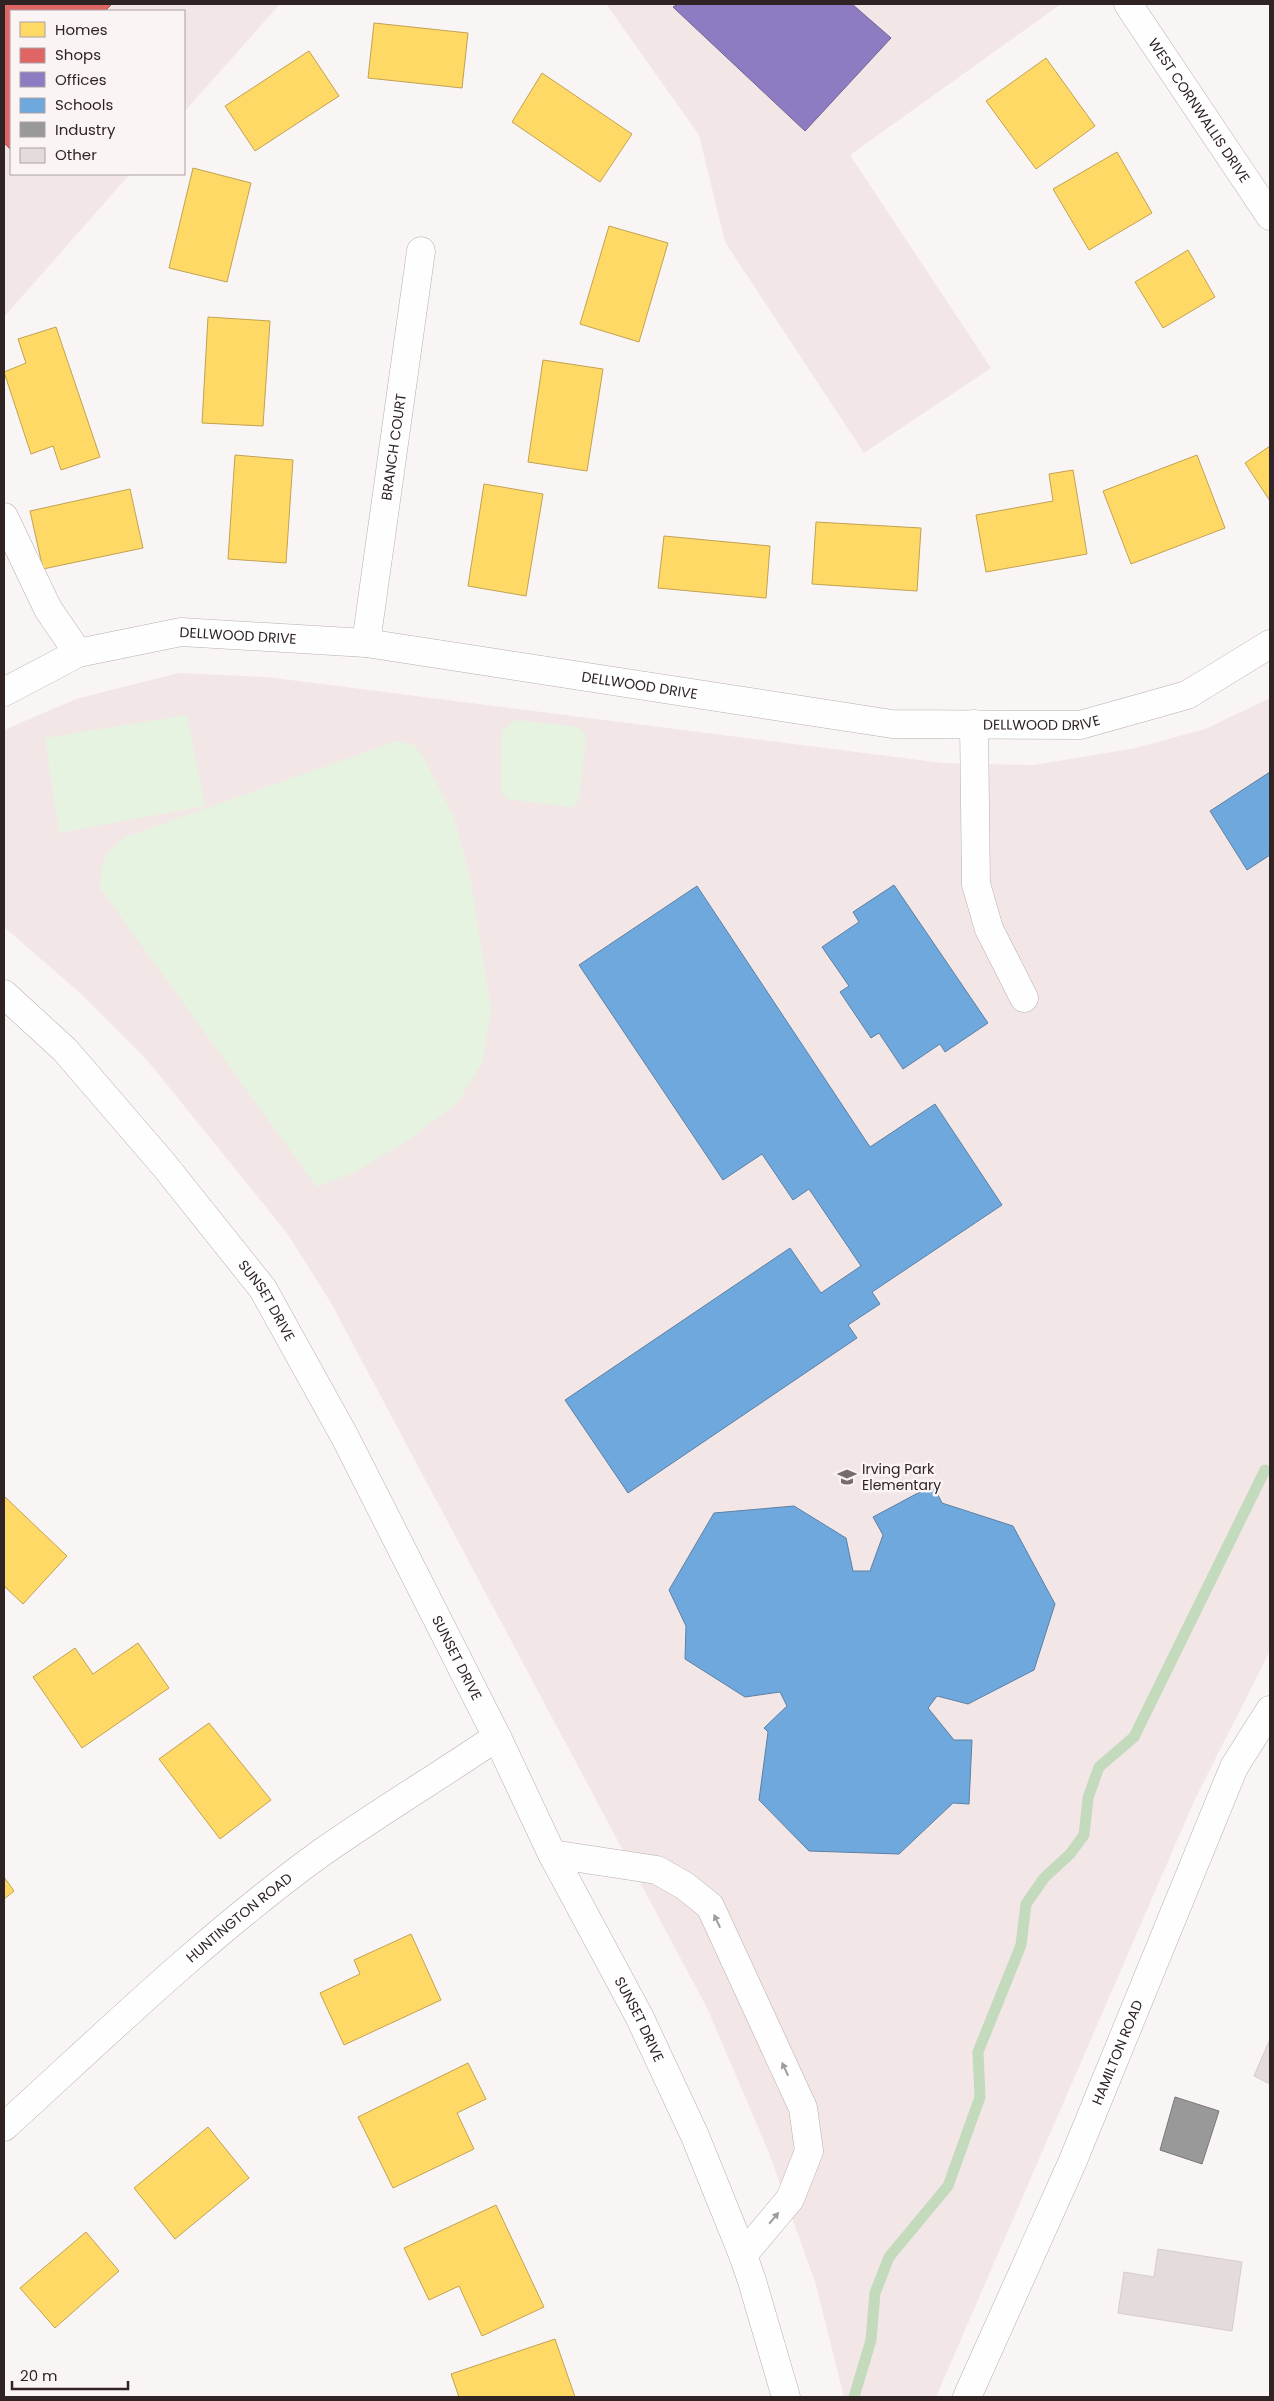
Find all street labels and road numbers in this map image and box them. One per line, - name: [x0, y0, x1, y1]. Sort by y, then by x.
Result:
- street label: WEST CORNWALLIS DRIVE: [1144, 34, 1255, 186]
- street label: BRANCH COURT: [376, 392, 411, 502]
- street label: DELLWOOD DRIVE: [179, 622, 297, 649]
- street label: DELLWOOD DRIVE: [580, 666, 699, 704]
- street label: DELLWOOD DRIVE: [983, 710, 1102, 735]
- street label: SUNSET DRIVE: [234, 1256, 300, 1345]
- street label: SUNSET DRIVE: [427, 1612, 487, 1704]
- street label: HUNTINGTON ROAD: [182, 1868, 296, 1967]
- street label: SUNSET DRIVE: [610, 1973, 669, 2065]
- street label: HAMILTON ROAD: [1087, 1997, 1148, 2108]

